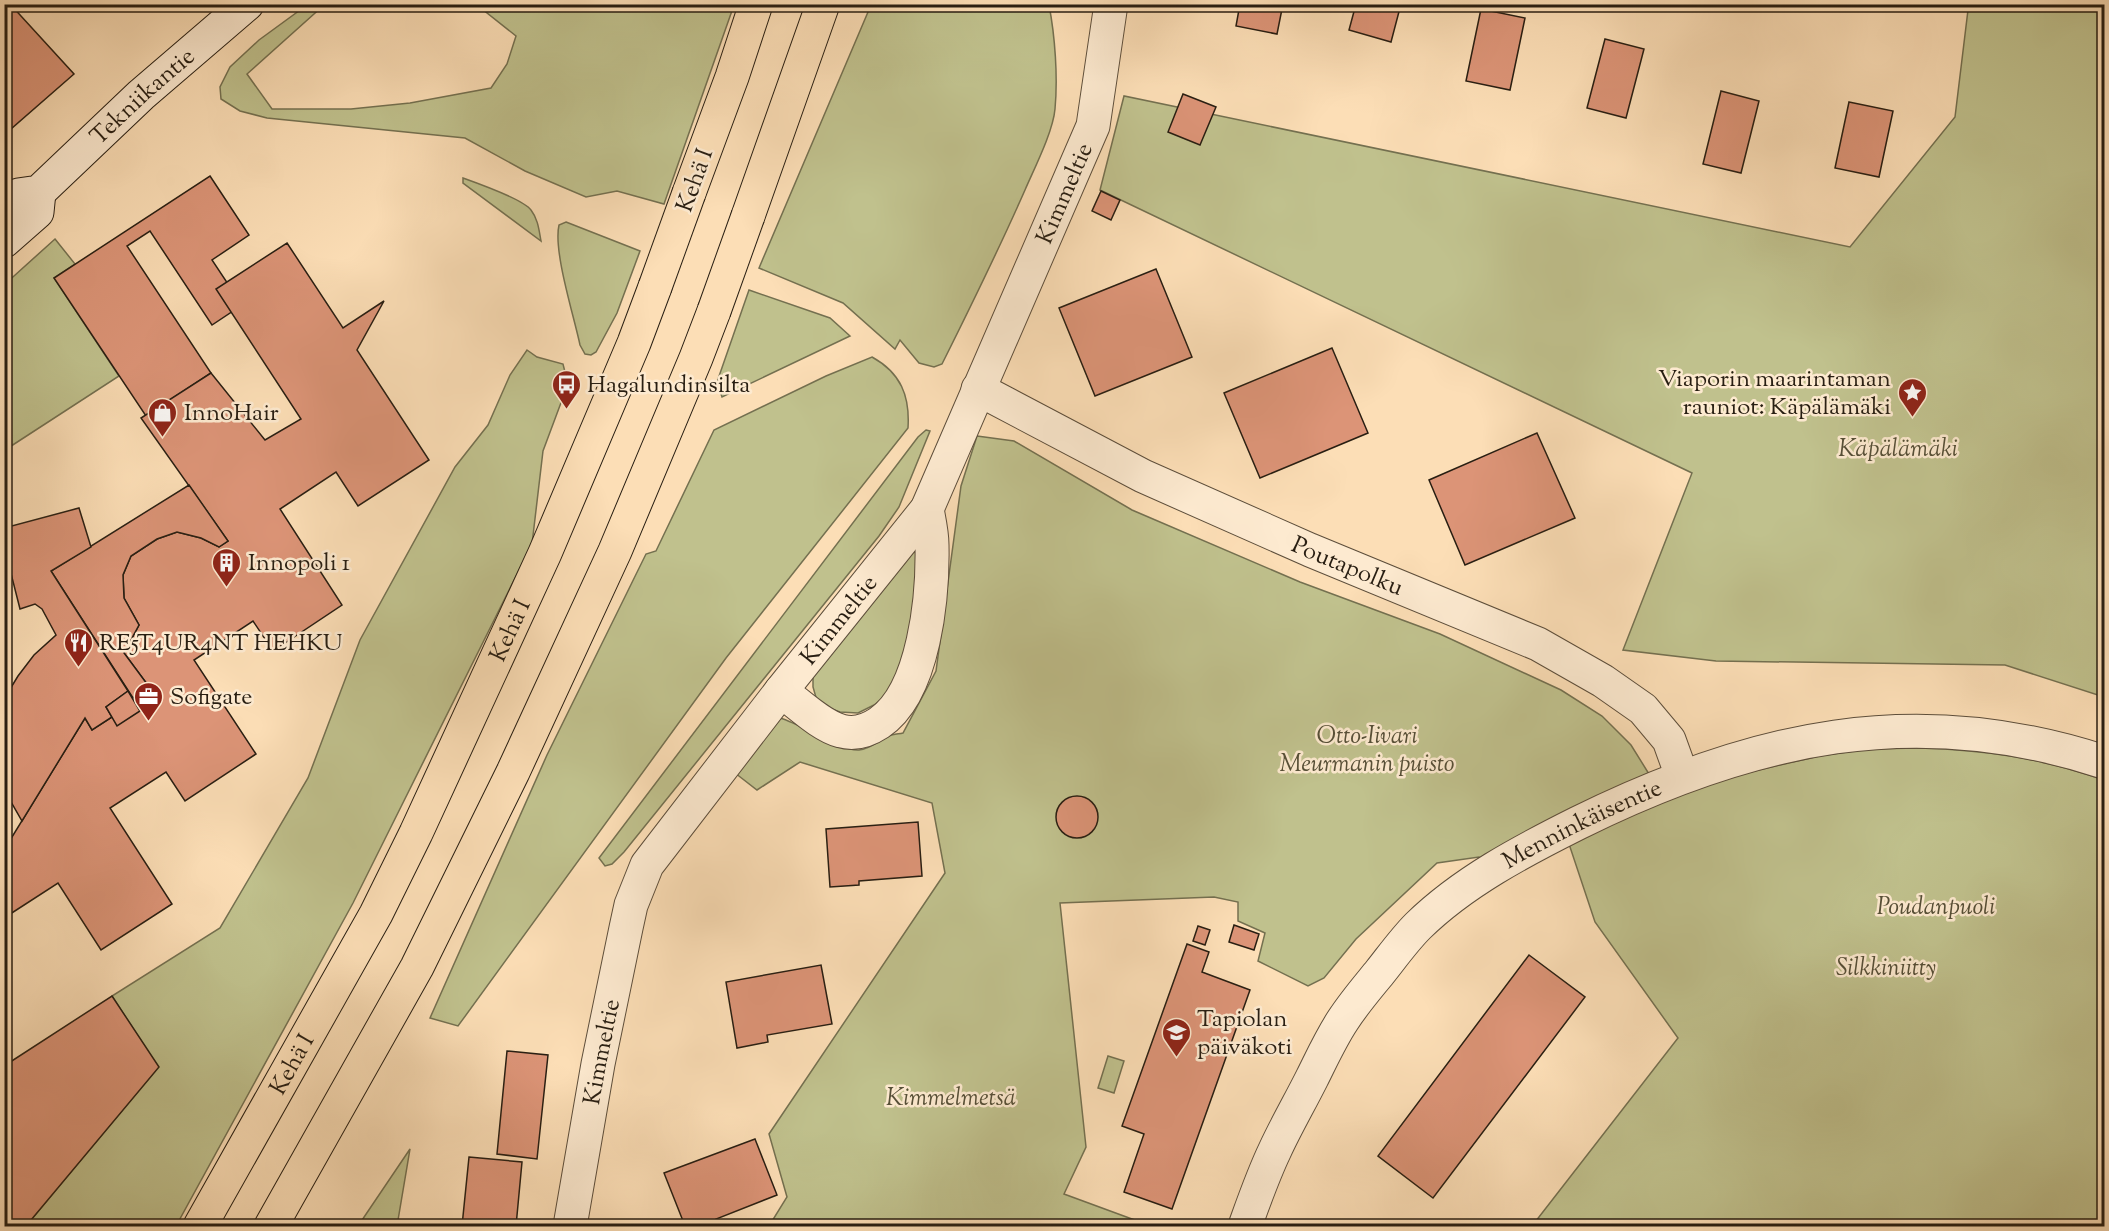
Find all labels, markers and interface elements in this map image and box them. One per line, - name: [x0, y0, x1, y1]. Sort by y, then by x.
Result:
- street label: Tekniikantie: [83, 41, 203, 154]
- street label: Kimmeltie: [1029, 138, 1103, 250]
- street label: Kehä I: [669, 144, 723, 217]
- place label: Viaporin maarintaman rauniot: Käpälämäki: [1658, 363, 1891, 425]
- bus stop icon: Hagalundinsilta: [550, 368, 582, 410]
- place label: Hagalundinsilta: [587, 369, 750, 403]
- place icon: Viaporin maarintaman rauniot: Käpälämäki: [1896, 376, 1928, 418]
- shop icon: InnoHair: [147, 396, 179, 438]
- place label: InnoHair: [184, 397, 279, 431]
- park label: Käpälämäki: [1838, 433, 1958, 467]
- street label: Poutapolku: [1286, 529, 1408, 606]
- building icon: Innopoli 1: [211, 546, 243, 588]
- place label: Innopoli 1: [248, 547, 350, 581]
- street label: Kimmeltie: [793, 568, 887, 673]
- street label: Kehä I: [482, 594, 541, 668]
- restaurant icon: RE5T4UR4NT HEHKU: [62, 626, 94, 668]
- place label: RE5T4UR4NT HEHKU: [99, 627, 343, 661]
- office icon: Sofigate: [133, 680, 165, 722]
- place label: Sofigate: [170, 681, 252, 715]
- park label: Otto-Iivari Meurmanin puisto: [1279, 720, 1455, 782]
- street label: Menninkäisentie: [1497, 772, 1667, 879]
- park label: Poudanpuoli: [1877, 891, 1995, 925]
- park label: Silkkiniitty: [1836, 952, 1936, 986]
- street label: Kimmeltie: [576, 996, 630, 1108]
- place label: Tapiolan päiväkoti: [1197, 1003, 1293, 1065]
- school or university icon: Tapiolan päiväkoti: [1160, 1016, 1192, 1058]
- street label: Kehä I: [262, 1028, 324, 1102]
- park label: Kimmelmetsä: [886, 1082, 1016, 1116]

